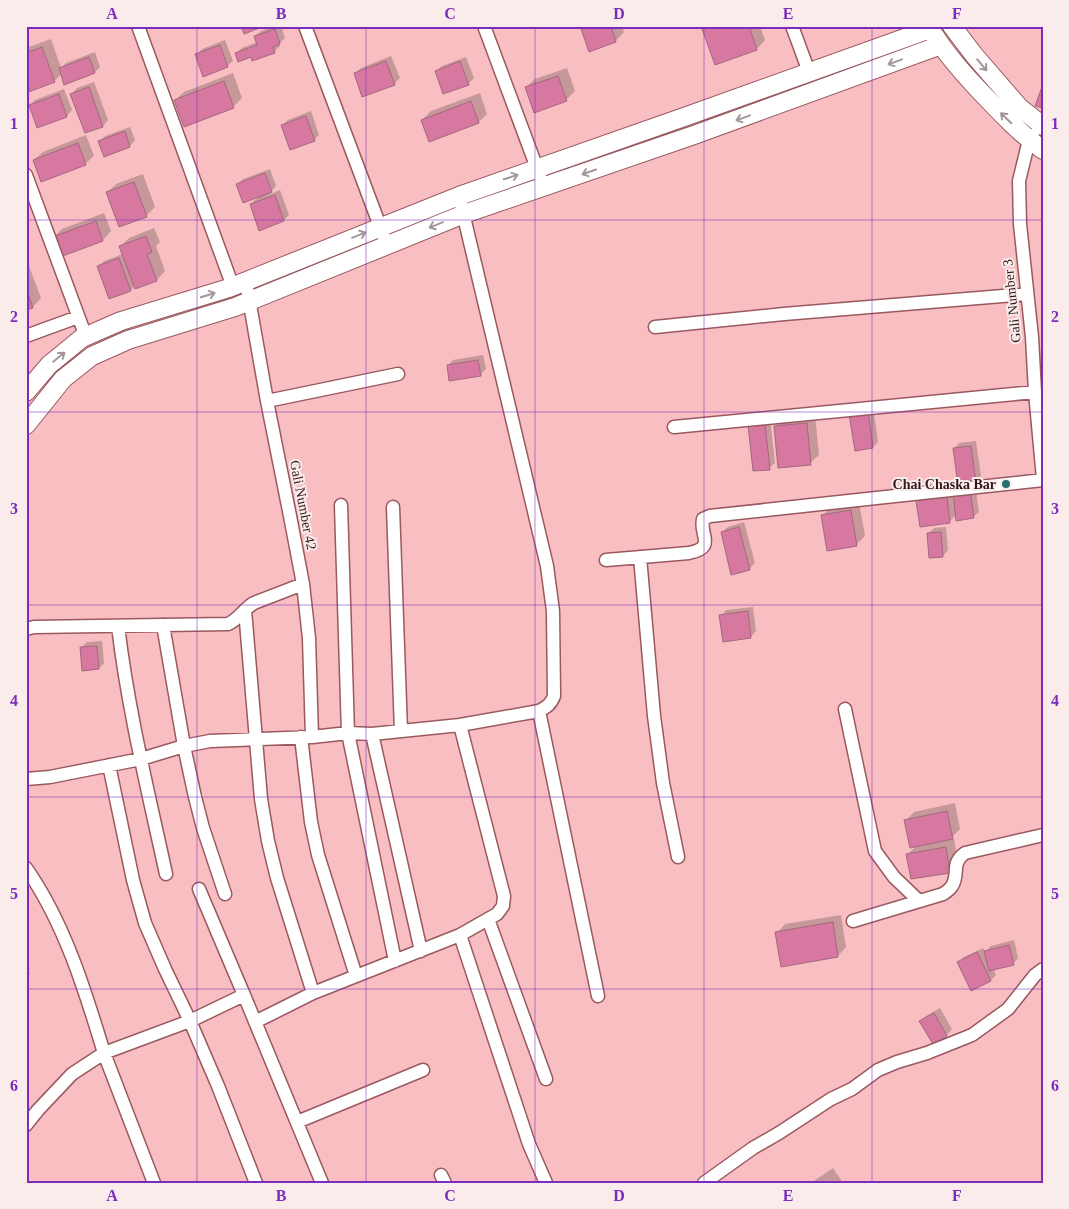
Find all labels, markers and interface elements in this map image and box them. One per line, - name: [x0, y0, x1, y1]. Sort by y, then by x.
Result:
- text: A: [106, 5, 118, 22]
- text: B: [276, 5, 287, 22]
- text: C: [444, 5, 456, 22]
- text: D: [613, 5, 625, 22]
- text: E: [783, 5, 793, 22]
- text: F: [952, 5, 962, 22]
- one-way arrow: [888, 58, 903, 67]
- one-way arrow: [976, 58, 988, 71]
- one-way arrow: [999, 112, 1012, 124]
- one-way arrow: [735, 114, 751, 123]
- text: 1: [10, 115, 18, 132]
- text: 1: [1051, 115, 1059, 132]
- one-way arrow: [581, 167, 597, 177]
- one-way arrow: [502, 172, 518, 181]
- one-way arrow: [429, 221, 444, 231]
- one-way arrow: [351, 230, 366, 240]
- street label: Gali Number 3: [1000, 258, 1024, 344]
- one-way arrow: [199, 289, 215, 299]
- text: 2: [10, 308, 18, 325]
- text: 2: [1051, 308, 1059, 325]
- one-way arrow: [52, 351, 65, 362]
- street label: Gali Number 42: [287, 459, 319, 551]
- place label: Chai Chaska Bar: [893, 477, 996, 492]
- marker: Chai Chaska Bar: [1000, 478, 1012, 490]
- text: 3: [10, 500, 18, 517]
- text: 3: [1051, 500, 1059, 517]
- text: 4: [10, 692, 18, 709]
- text: 4: [1051, 692, 1059, 709]
- text: 5: [10, 885, 18, 902]
- text: 5: [1051, 885, 1059, 902]
- text: 6: [10, 1077, 18, 1094]
- text: 6: [1051, 1077, 1059, 1094]
- text: A: [106, 1187, 118, 1204]
- text: B: [276, 1187, 287, 1204]
- text: C: [444, 1187, 456, 1204]
- text: D: [613, 1187, 625, 1204]
- text: E: [783, 1187, 793, 1204]
- text: F: [952, 1187, 962, 1204]

